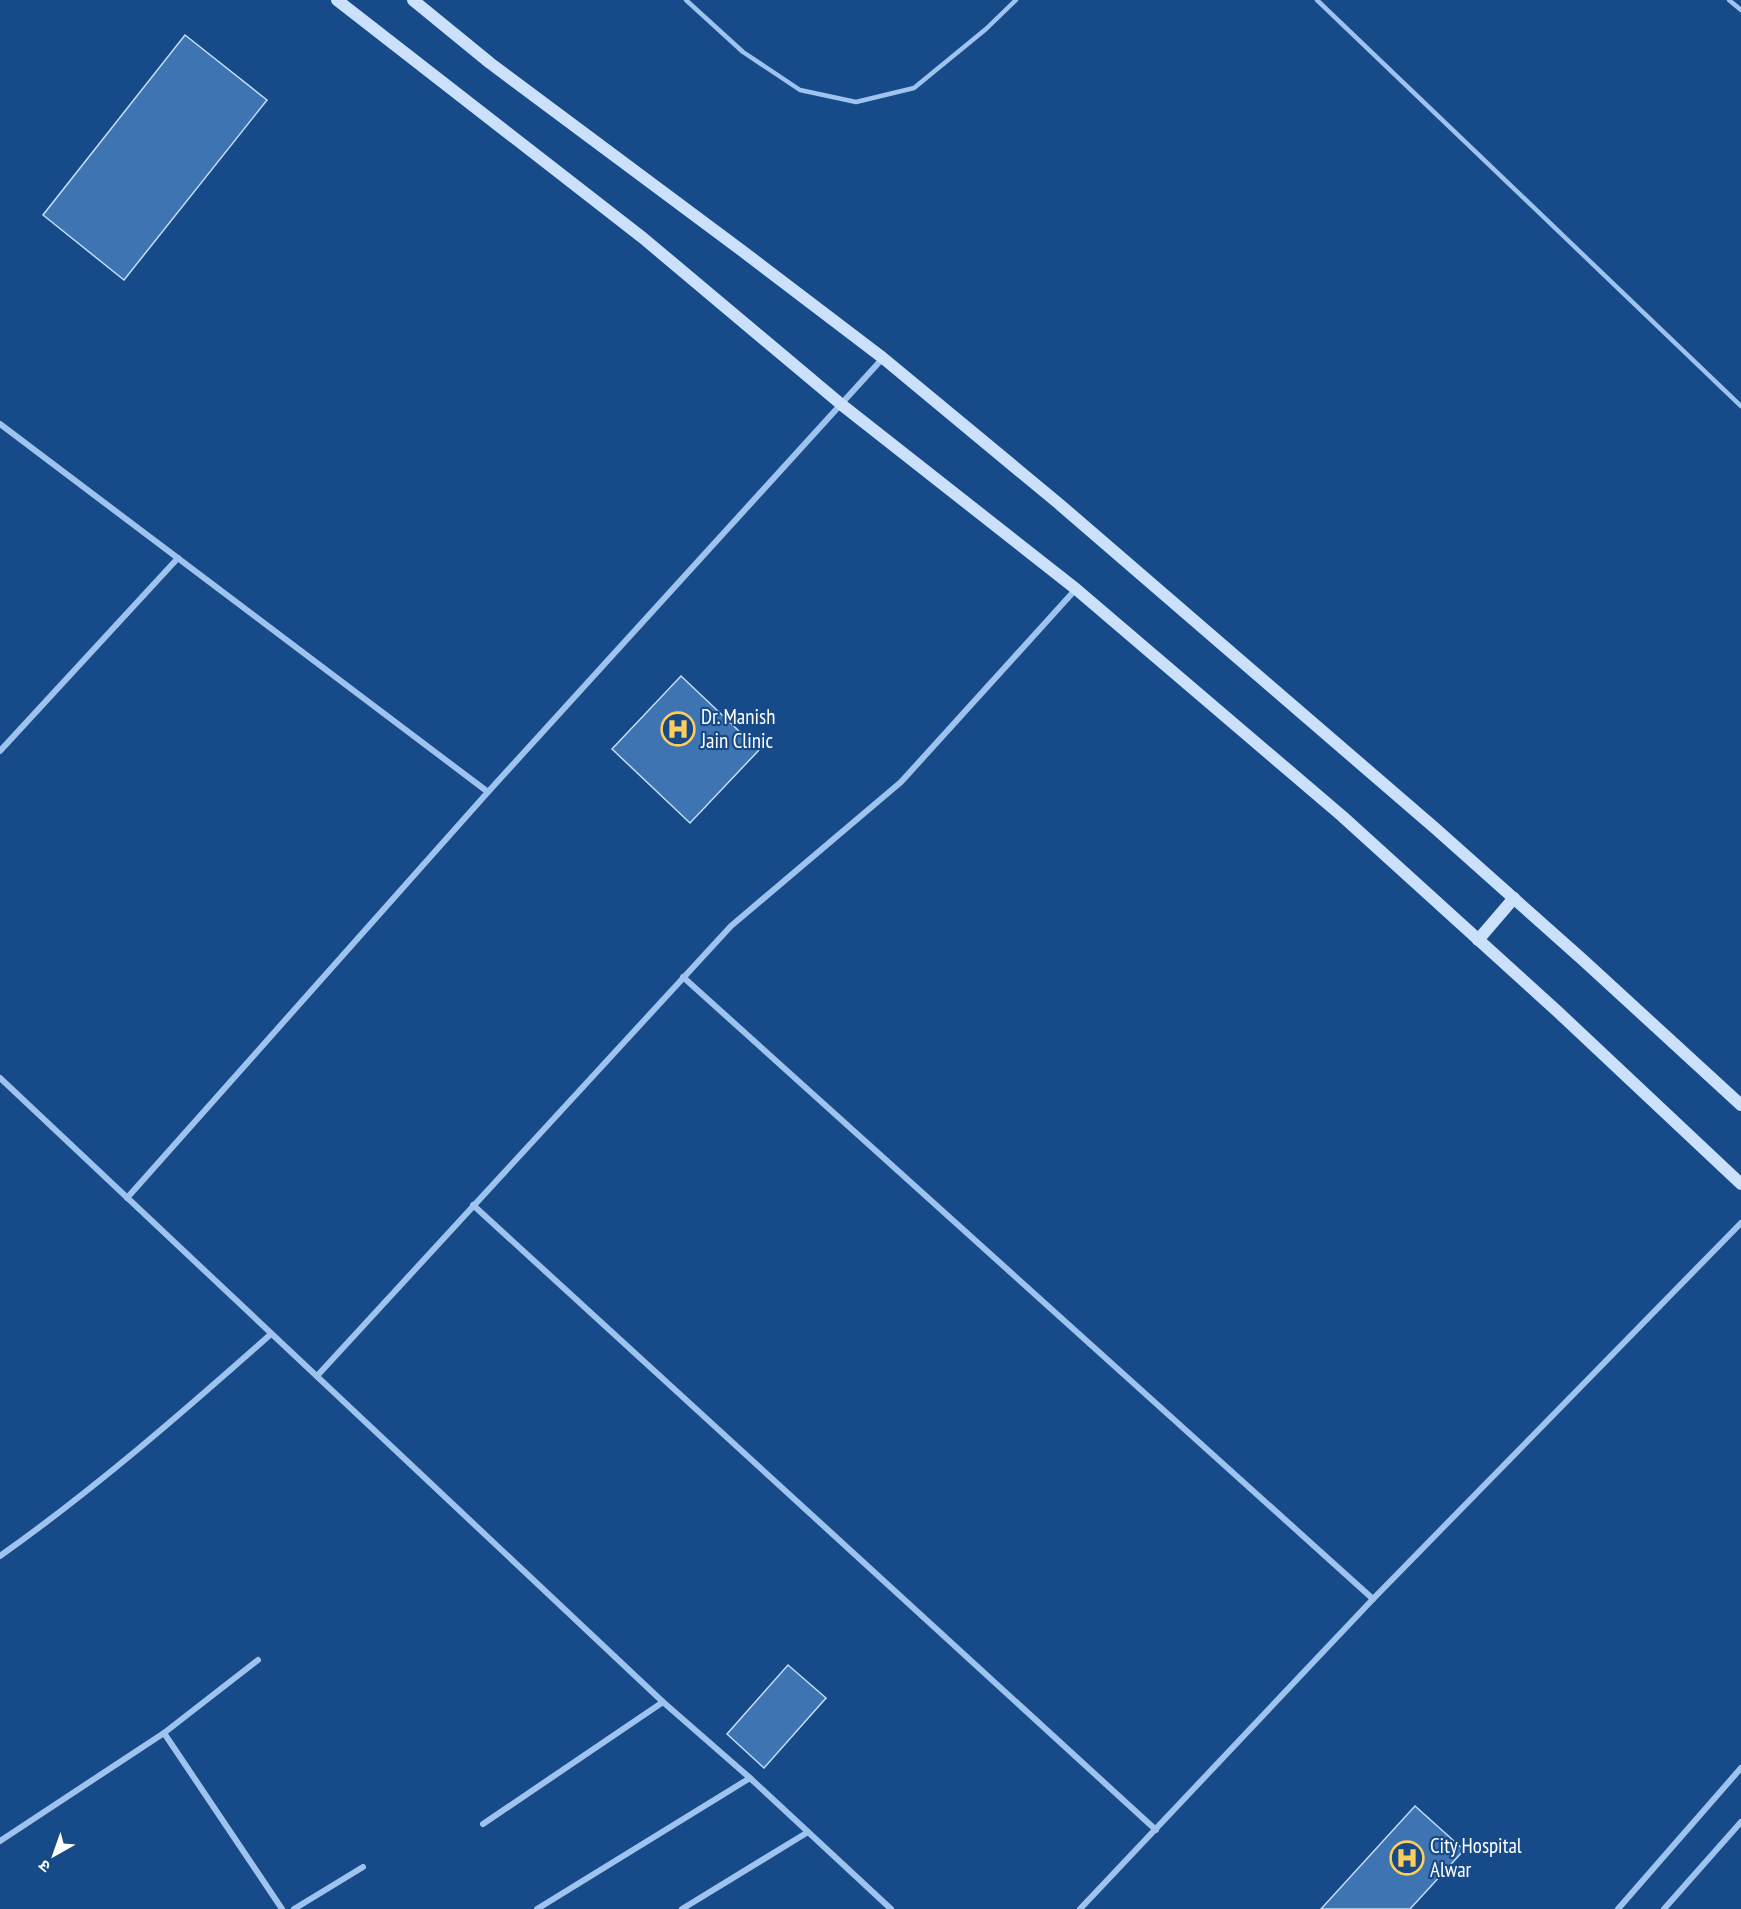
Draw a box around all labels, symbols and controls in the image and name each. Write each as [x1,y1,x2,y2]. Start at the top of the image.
place label: Dr. Manish Jain Clinic [700,703,775,754]
hospital icon: Dr. Manish Jain Clinic [660,711,696,747]
north arrow [24,1825,84,1885]
place label: City Hospital Alwar [1430,1832,1522,1883]
hospital icon: City Hospital Alwar [1389,1840,1425,1876]
text: उ [34,1855,54,1877]

